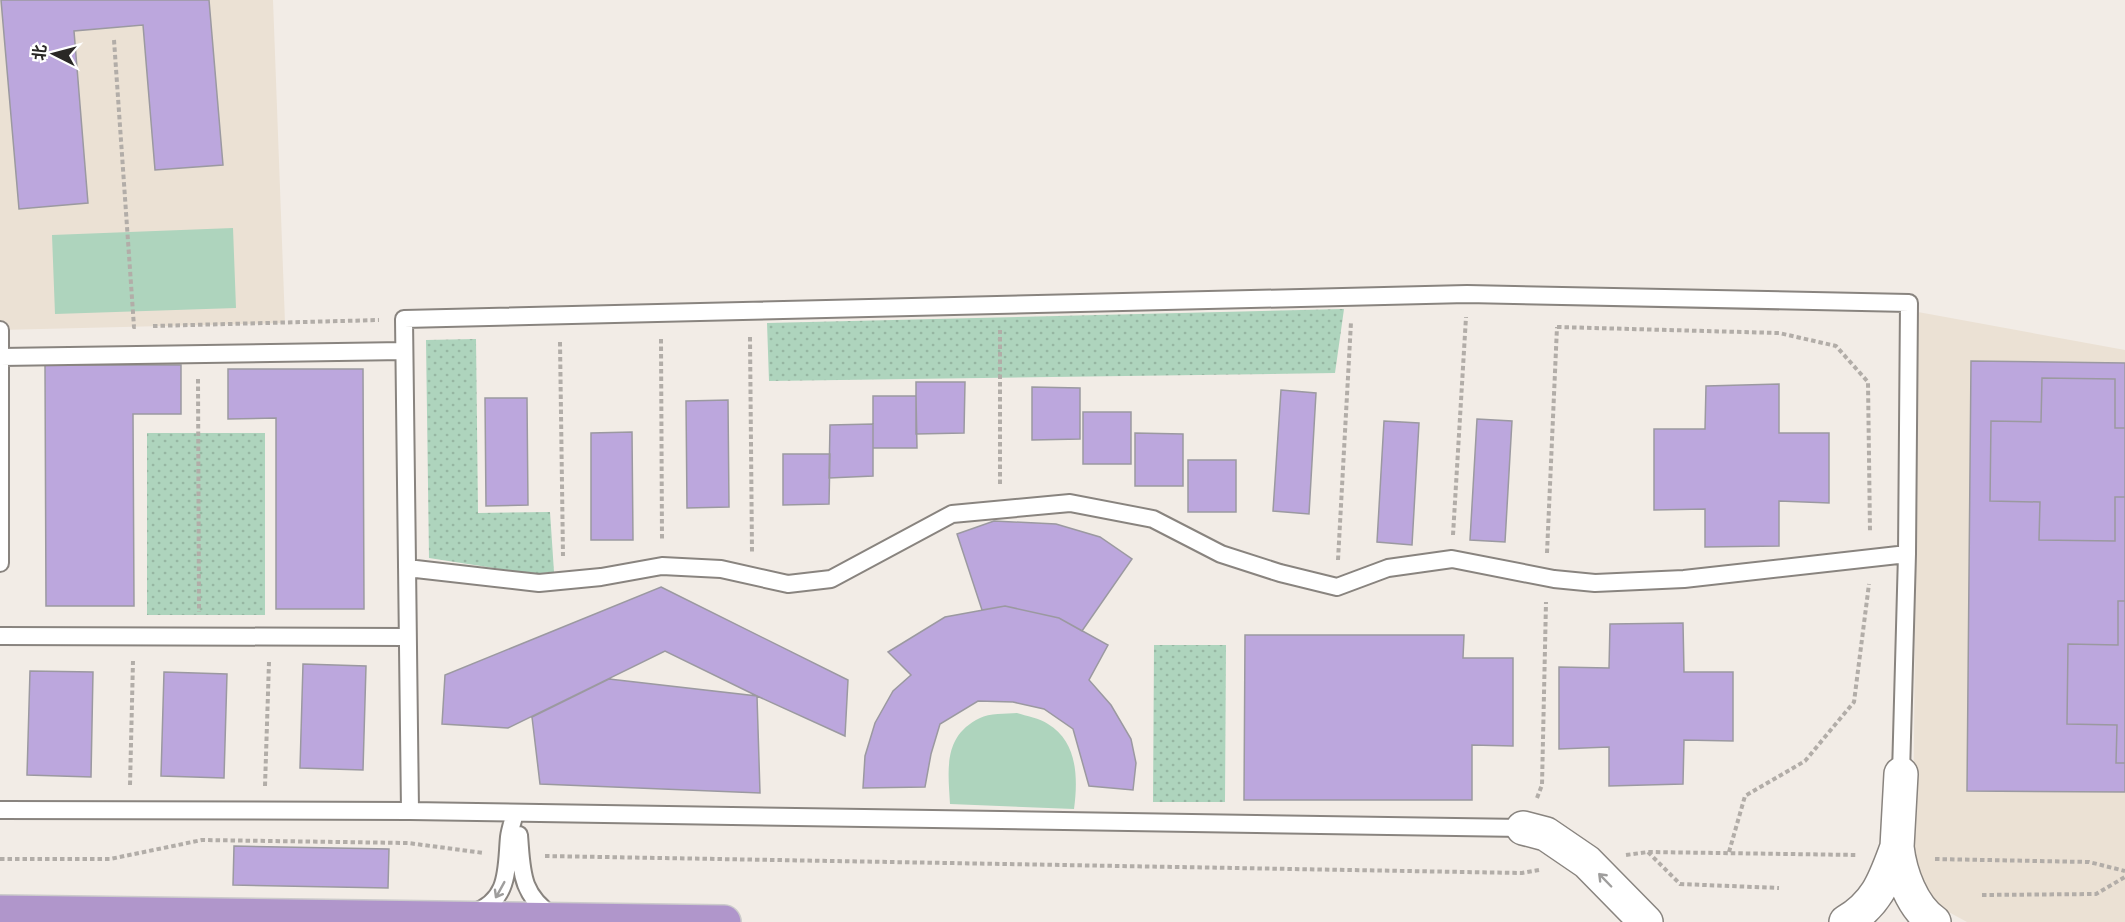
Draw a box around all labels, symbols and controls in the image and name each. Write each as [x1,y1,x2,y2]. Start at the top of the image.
north arrow [24,24,84,84]
text: 北 [28,43,49,61]
one-way arrow [1598,873,1613,888]
one-way arrow [494,881,506,898]

